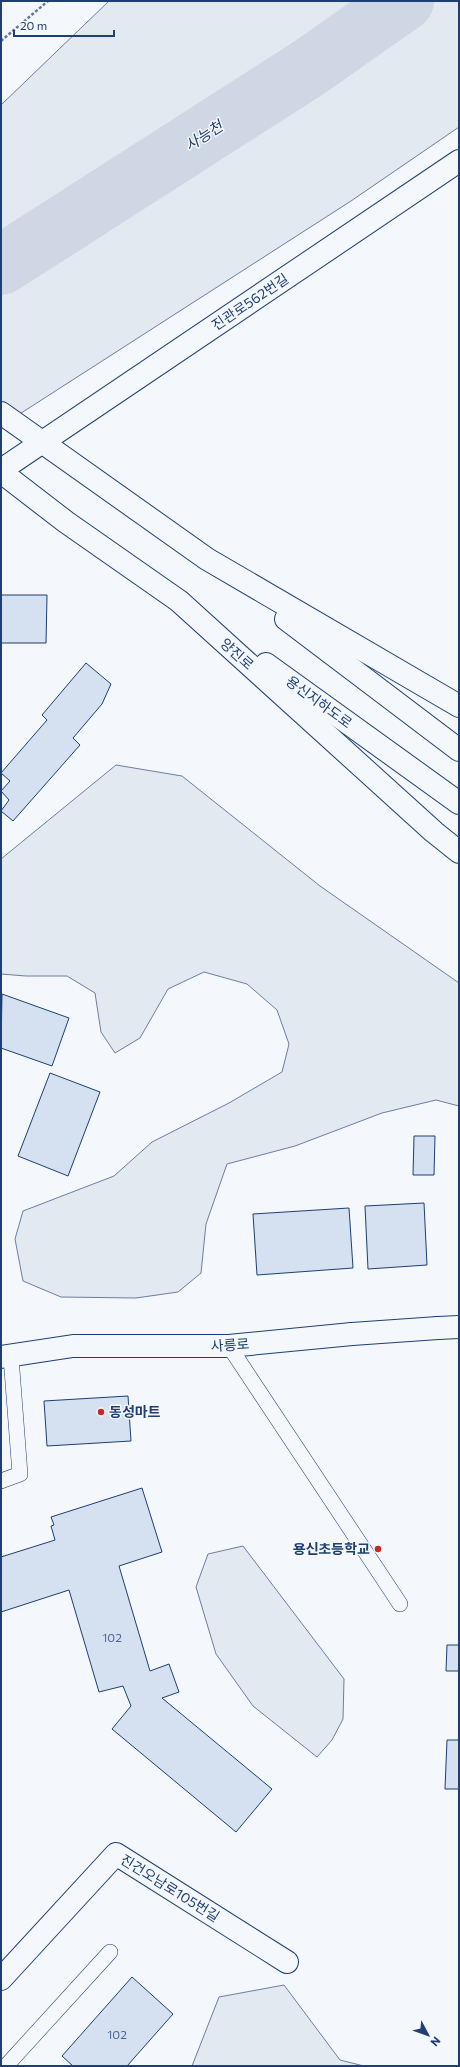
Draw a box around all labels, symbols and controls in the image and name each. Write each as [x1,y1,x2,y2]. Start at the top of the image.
scale bar [14,12,114,38]
text: 20 m [20,18,47,32]
water label: 사능천 [181,115,228,154]
street label: 진관로562번길 [208,270,291,333]
street label: 양진로 [217,634,257,673]
street label: 용신지하도로 [283,672,356,731]
street label: 사릉로 [210,1335,250,1354]
place label: 동성마트 [109,1403,161,1420]
marker: 동성마트 [96,1407,106,1417]
place label: 용신초등학교 [293,1540,370,1557]
marker: 용신초등학교 [373,1544,383,1554]
house number: 102 [102,1630,122,1644]
street label: 진건오남로105번길 [118,1850,223,1925]
north arrow [408,2015,448,2055]
house number: 102 [107,2027,127,2041]
text: N [428,2035,444,2049]

